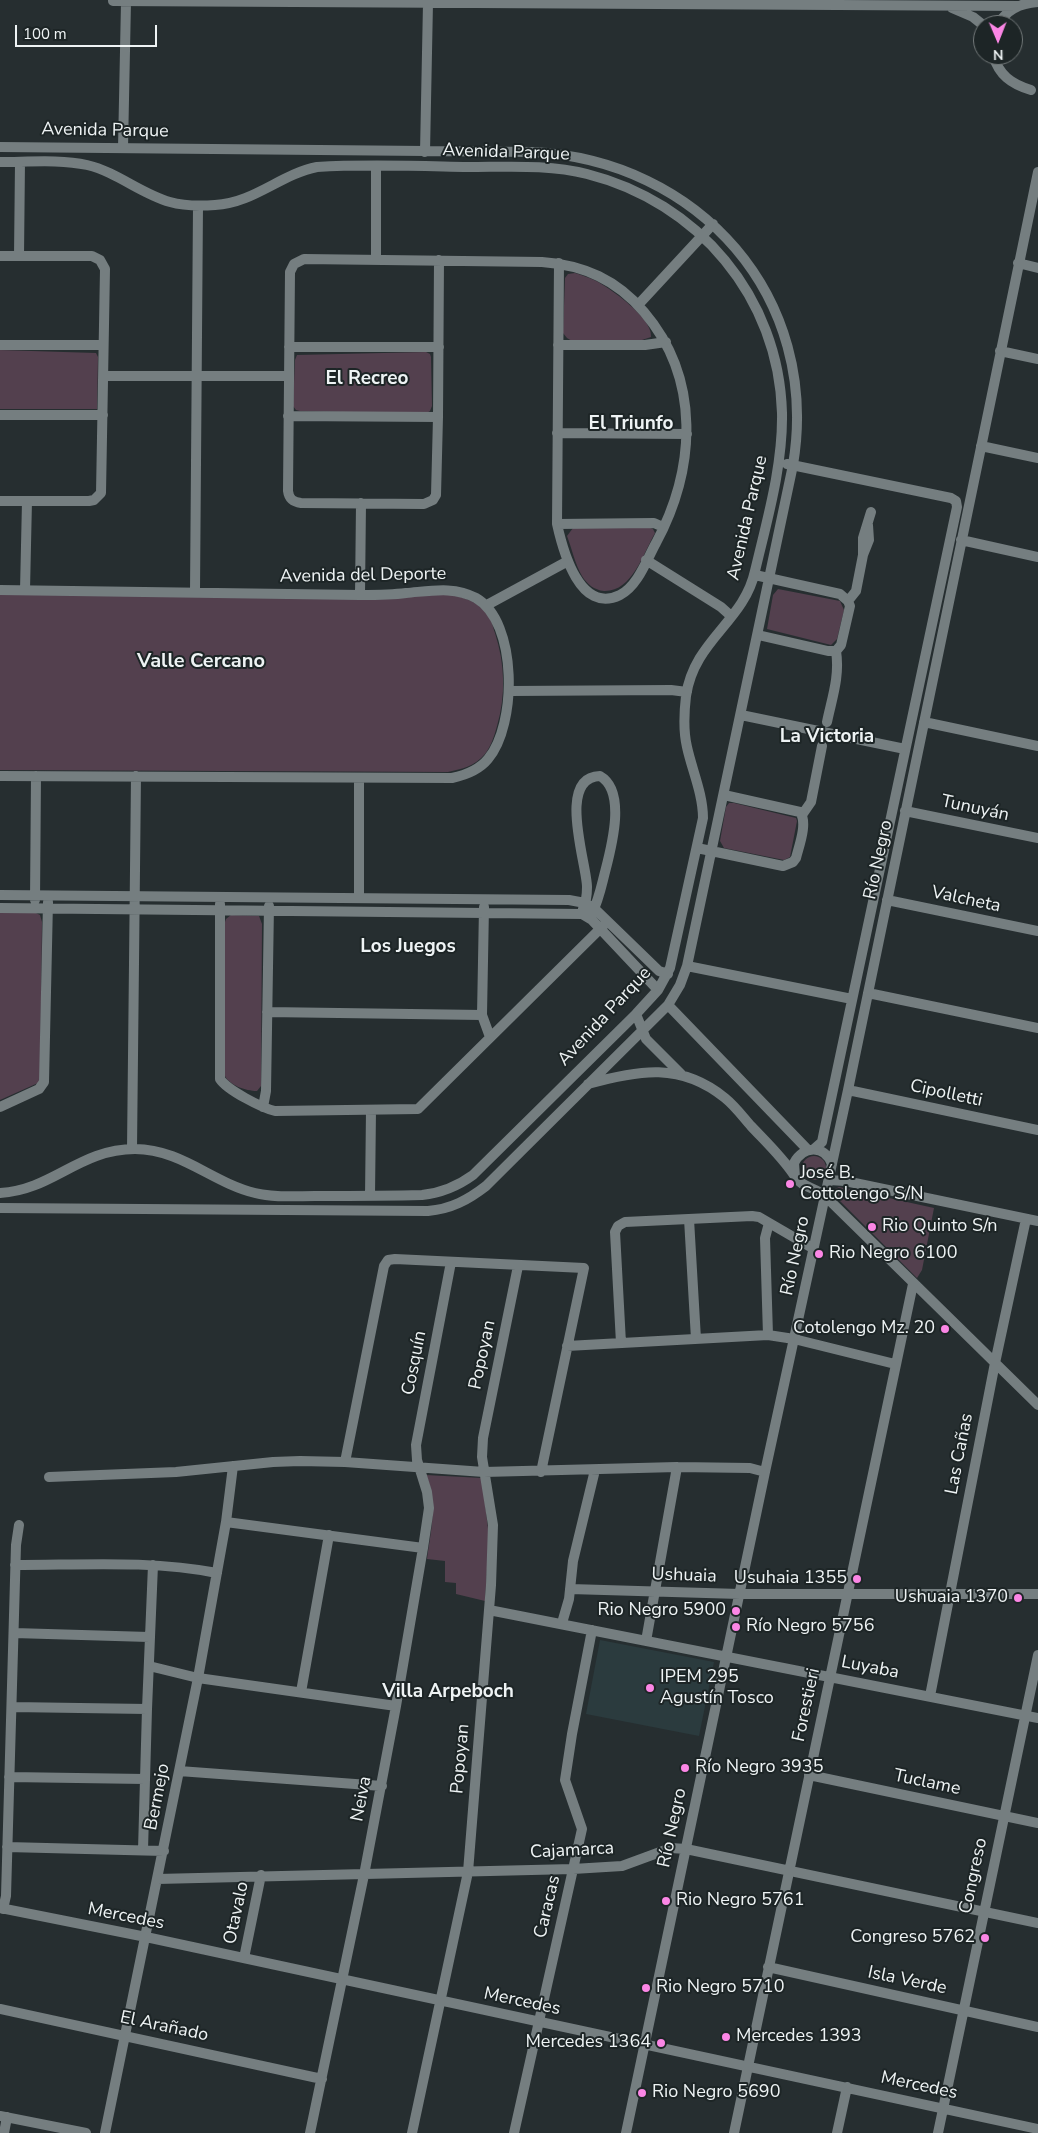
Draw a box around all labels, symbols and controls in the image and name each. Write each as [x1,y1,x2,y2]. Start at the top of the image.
scale bar [18,15,160,47]
north arrow [973,15,1023,65]
text: 100 m [23,24,67,44]
text: N [993,45,1004,64]
street label: Avenida Parque [41,119,169,143]
street label: Avenida Parque [442,140,570,166]
district label: El Recreo [325,368,409,390]
district label: El Triunfo [589,413,673,435]
street label: Avenida Parque [723,453,773,583]
street label: Avenida del Deporte [280,564,446,588]
district label: Valle Cercano [137,650,265,674]
district label: La Victoria [780,726,874,748]
street label: Tunuyán [939,791,1011,827]
street label: Río Negro [860,818,898,902]
street label: Valcheta [929,882,1003,918]
district label: Los Juegos [360,936,456,958]
street label: Avenida Parque [554,963,656,1071]
street label: Cipolletti [908,1076,984,1112]
place label: José B. Cottolengo S/N [800,1163,923,1206]
marker: José B. Cottolengo S/N [784,1178,796,1190]
street label: Río Negro [777,1214,815,1298]
place label: Rio Quinto S/n [882,1216,997,1238]
marker: Rio Quinto S/n [866,1221,878,1233]
place label: Rio Negro 6100 [829,1243,957,1265]
marker: Rio Negro 6100 [813,1248,825,1260]
street label: Popoyan [465,1318,501,1392]
place label: Cotolengo Mz. 20 [793,1318,935,1340]
marker: Cotolengo Mz. 20 [939,1323,951,1335]
street label: Cosquín [398,1329,432,1397]
street label: Las Cañas [942,1412,978,1496]
street label: Ushuaia [651,1564,717,1588]
place label: Usuhaia 1355 [734,1568,847,1590]
marker: Usuhaia 1355 [851,1573,863,1585]
place label: Ushuaia 1370 [895,1587,1008,1609]
marker: Ushuaia 1370 [1012,1592,1024,1604]
place label: Rio Negro 5900 [598,1600,726,1622]
marker: Rio Negro 5900 [730,1605,742,1617]
place label: Río Negro 5756 [746,1616,874,1638]
marker: Río Negro 5756 [730,1621,742,1633]
street label: Luyaba [839,1652,901,1684]
street label: Forestieri [789,1666,825,1744]
place label: IPEM 295 Agustín Tosco [660,1667,774,1710]
district label: Villa Arpeboch [382,1681,514,1703]
marker: IPEM 295 Agustín Tosco [644,1682,656,1694]
street label: Popoyan [447,1723,475,1795]
place label: Río Negro 3935 [695,1757,823,1779]
street label: Bermejo [141,1762,175,1832]
marker: Río Negro 3935 [679,1762,691,1774]
street label: Tuclame [892,1765,962,1801]
street label: Neiva [347,1775,377,1823]
street label: Río Negro [654,1786,692,1870]
street label: Congreso [955,1836,993,1916]
street label: Cajamarca [529,1838,615,1864]
street label: Caracas [530,1874,566,1940]
street label: Otavalo [220,1880,254,1946]
place label: Rio Negro 5761 [676,1890,804,1912]
marker: Rio Negro 5761 [660,1895,672,1907]
street label: Mercedes [86,1899,166,1935]
place label: Congreso 5762 [850,1927,975,1949]
marker: Congreso 5762 [979,1932,991,1944]
street label: Isla Verde [866,1962,948,2000]
place label: Rio Negro 5710 [656,1977,784,1999]
marker: Rio Negro 5710 [640,1982,652,1994]
street label: Mercedes [482,1983,562,2021]
street label: El Arañado [118,2007,210,2047]
place label: Mercedes 1393 [736,2026,862,2048]
marker: Mercedes 1393 [720,2031,732,2043]
place label: Mercedes 1364 [525,2032,651,2054]
marker: Mercedes 1364 [655,2037,667,2049]
street label: Mercedes [879,2067,959,2105]
place label: Rio Negro 5690 [652,2082,780,2104]
marker: Rio Negro 5690 [636,2087,648,2099]

